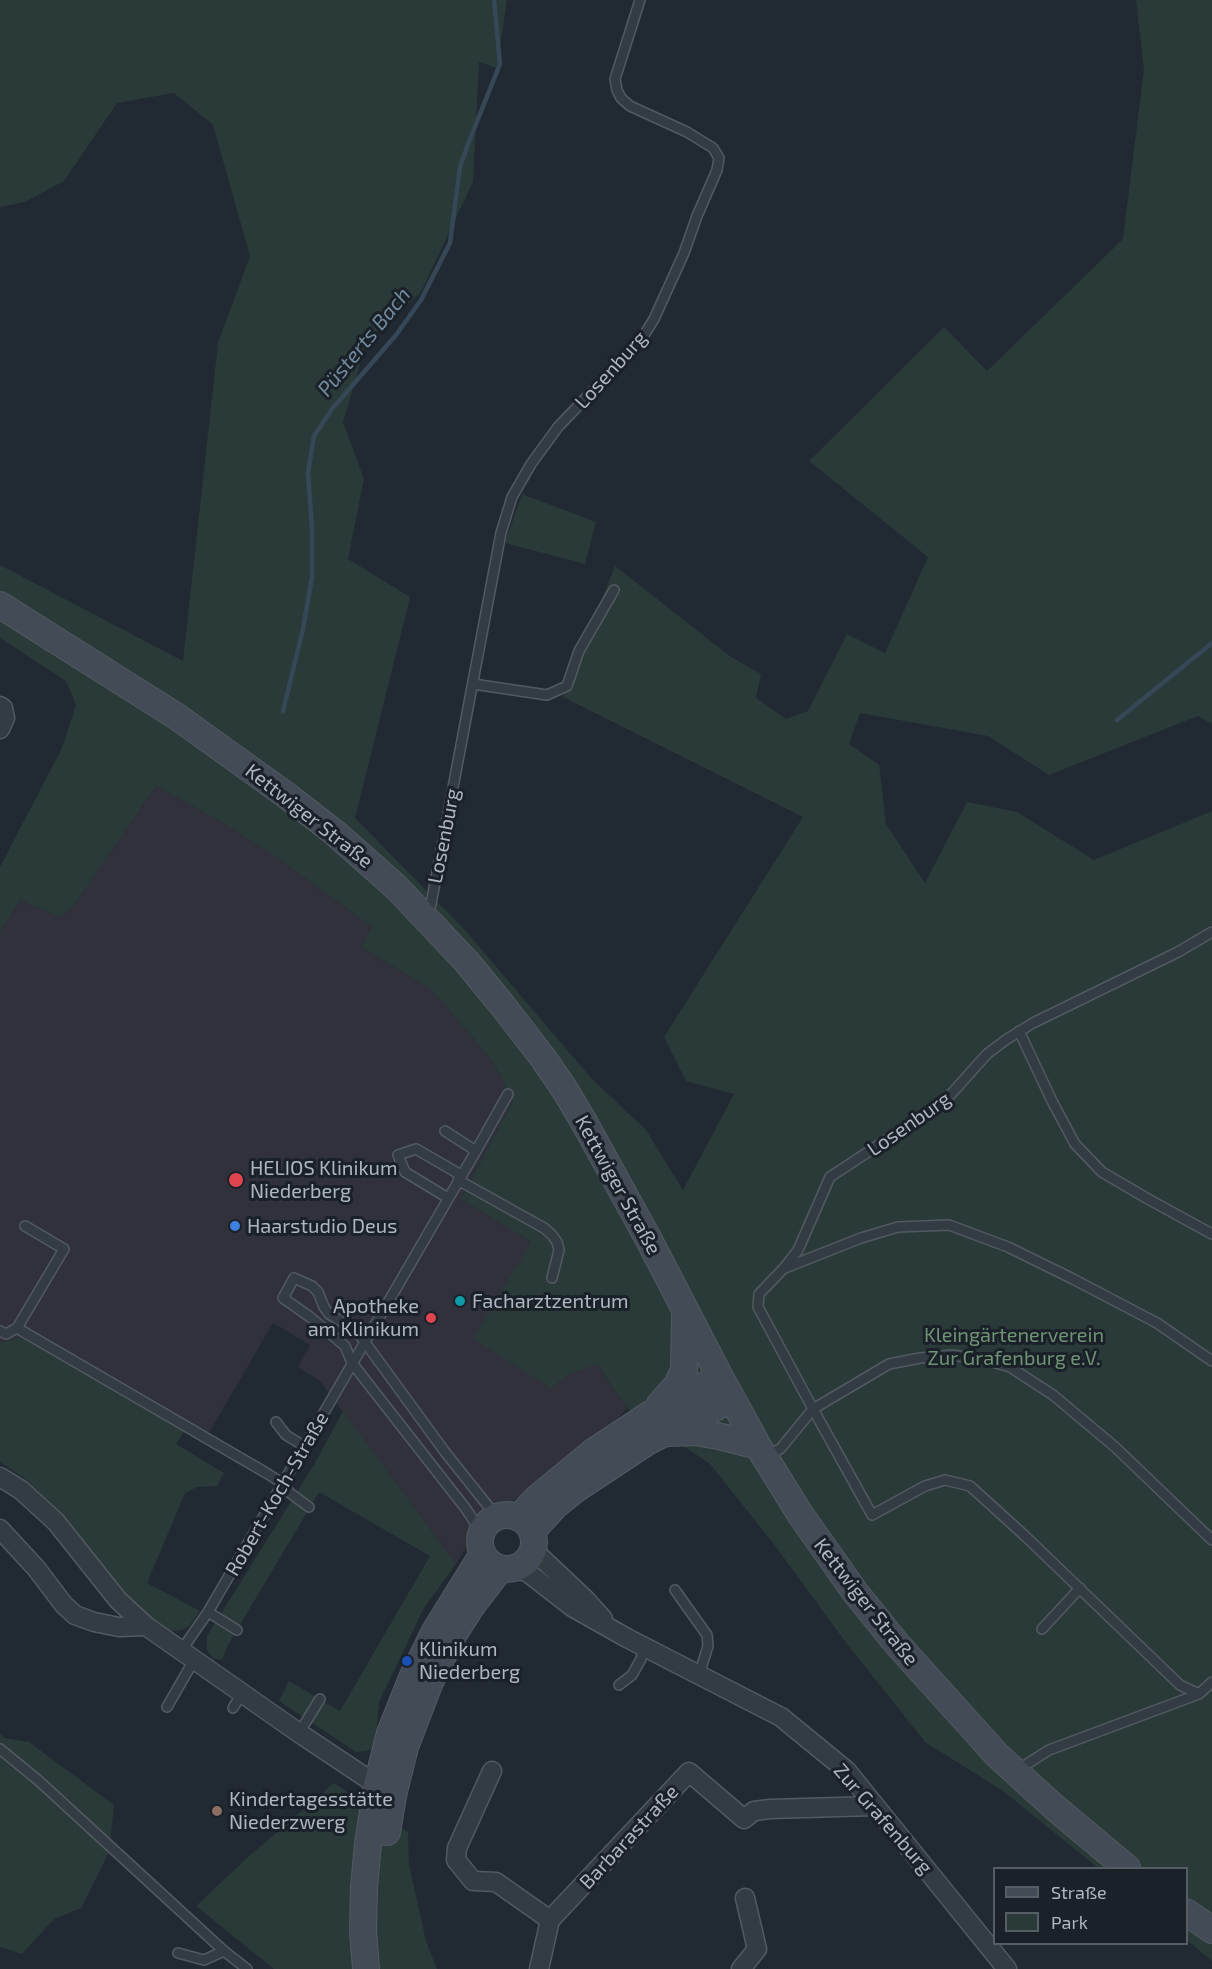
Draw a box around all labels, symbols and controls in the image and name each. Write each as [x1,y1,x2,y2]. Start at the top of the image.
water label: Püsterts Bach [312,282,416,402]
street label: Losenburg [570,326,652,414]
street label: Kettwiger Straße [240,759,378,873]
street label: Losenburg [423,787,465,885]
street label: Losenburg [863,1087,955,1161]
street label: Kettwiger Straße [570,1111,666,1259]
place label: HELIOS Klinikum Niederberg [250,1156,398,1203]
marker: HELIOS Klinikum Niederberg [227,1171,245,1189]
place label: Haarstudio Deus [247,1214,397,1238]
marker: Haarstudio Deus [228,1219,242,1233]
place label: Facharztzentrum [472,1289,629,1313]
place label: Apotheke am Klinikum [308,1294,419,1341]
marker: Facharztzentrum [453,1294,467,1308]
marker: Apotheke am Klinikum [424,1311,438,1325]
park label: Kleingärtenerverein Zur Grafenburg e.V. [924,1323,1104,1370]
street label: Robert-Koch-Straße [220,1408,334,1580]
street label: Kettwiger Straße [809,1533,923,1671]
place label: Klinikum Niederberg [419,1637,520,1684]
marker: Klinikum Niederberg [400,1654,414,1668]
street label: Zur Grafenburg [829,1759,937,1879]
street label: Barbarastraße [575,1780,683,1894]
place label: Kindertagesstätte Niederzwerg [229,1787,393,1834]
marker: Kindertagesstätte Niederzwerg [210,1804,224,1818]
legend [993,1867,1188,1945]
text: Straße [1051,1881,1107,1903]
text: Park [1051,1911,1088,1933]

